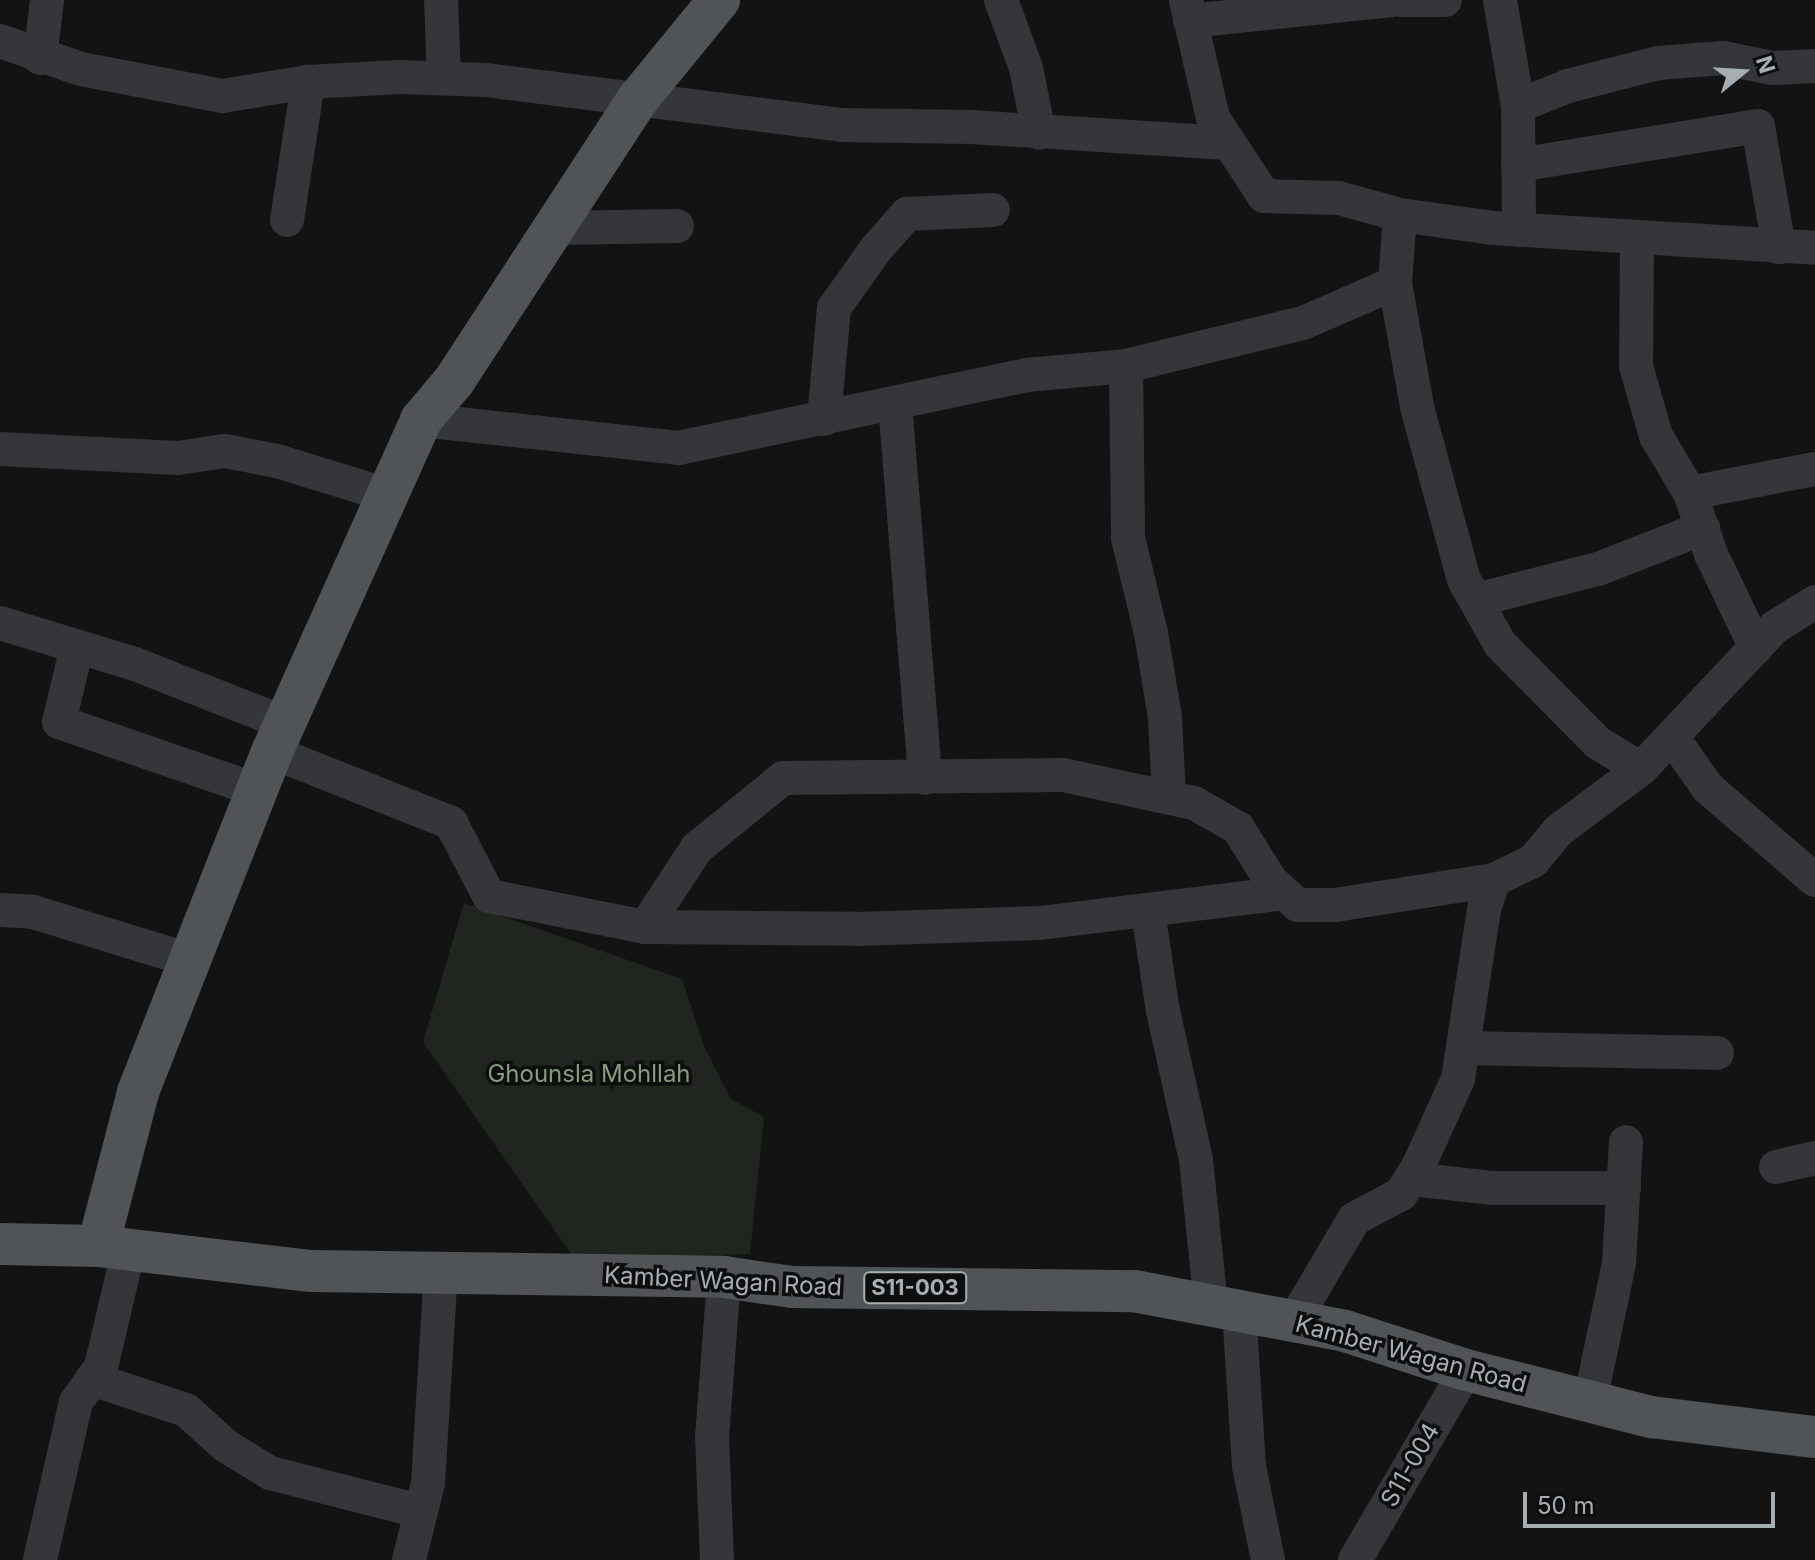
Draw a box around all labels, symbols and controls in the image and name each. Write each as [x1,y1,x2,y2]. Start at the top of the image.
north arrow [1703,32,1783,112]
text: N [1751,53,1781,77]
park label: Ghounsla Mohllah [487,1060,691,1088]
street label: Kamber Wagan Road [603,1260,843,1302]
road number: S11-003 [863,1270,967,1306]
street label: Kamber Wagan Road [1292,1309,1530,1399]
street label: S11-004 [1375,1418,1445,1512]
scale bar [1527,1476,1779,1526]
text: 50 m [1537,1491,1595,1520]

